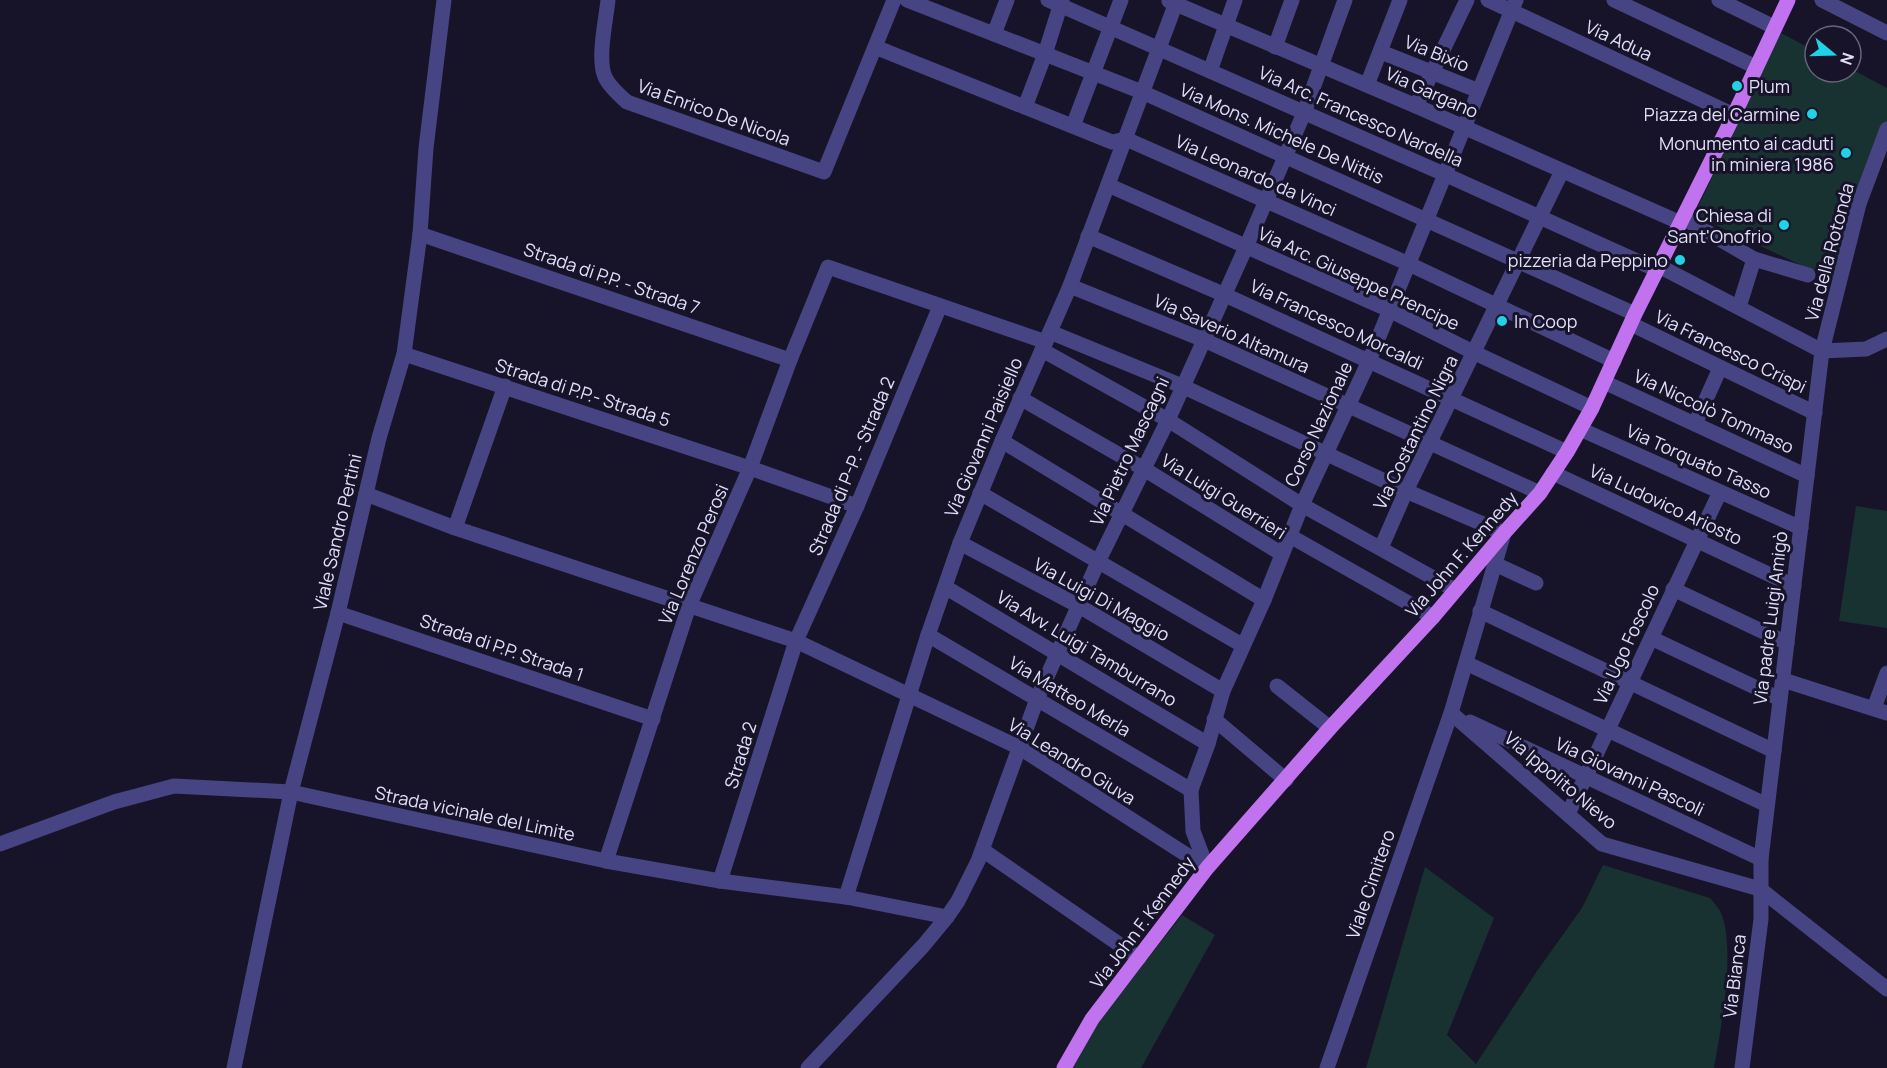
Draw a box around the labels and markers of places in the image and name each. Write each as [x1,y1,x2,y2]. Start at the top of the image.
place label: Plum [1749,74,1790,98]
marker: Plum [1730,79,1744,93]
place label: Piazza del Carmine [1644,102,1800,126]
marker: Piazza del Carmine [1805,107,1819,121]
place label: Monumento ai caduti in miniera 1986 [1659,131,1834,176]
marker: Monumento ai caduti in miniera 1986 [1839,146,1853,160]
place label: Chiesa di Sant'Onofrio [1667,203,1772,248]
marker: Chiesa di Sant'Onofrio [1777,218,1791,232]
place label: pizzeria da Peppino [1508,248,1668,272]
marker: pizzeria da Peppino [1673,253,1687,267]
place label: In Coop [1514,309,1577,333]
marker: In Coop [1495,314,1509,328]

